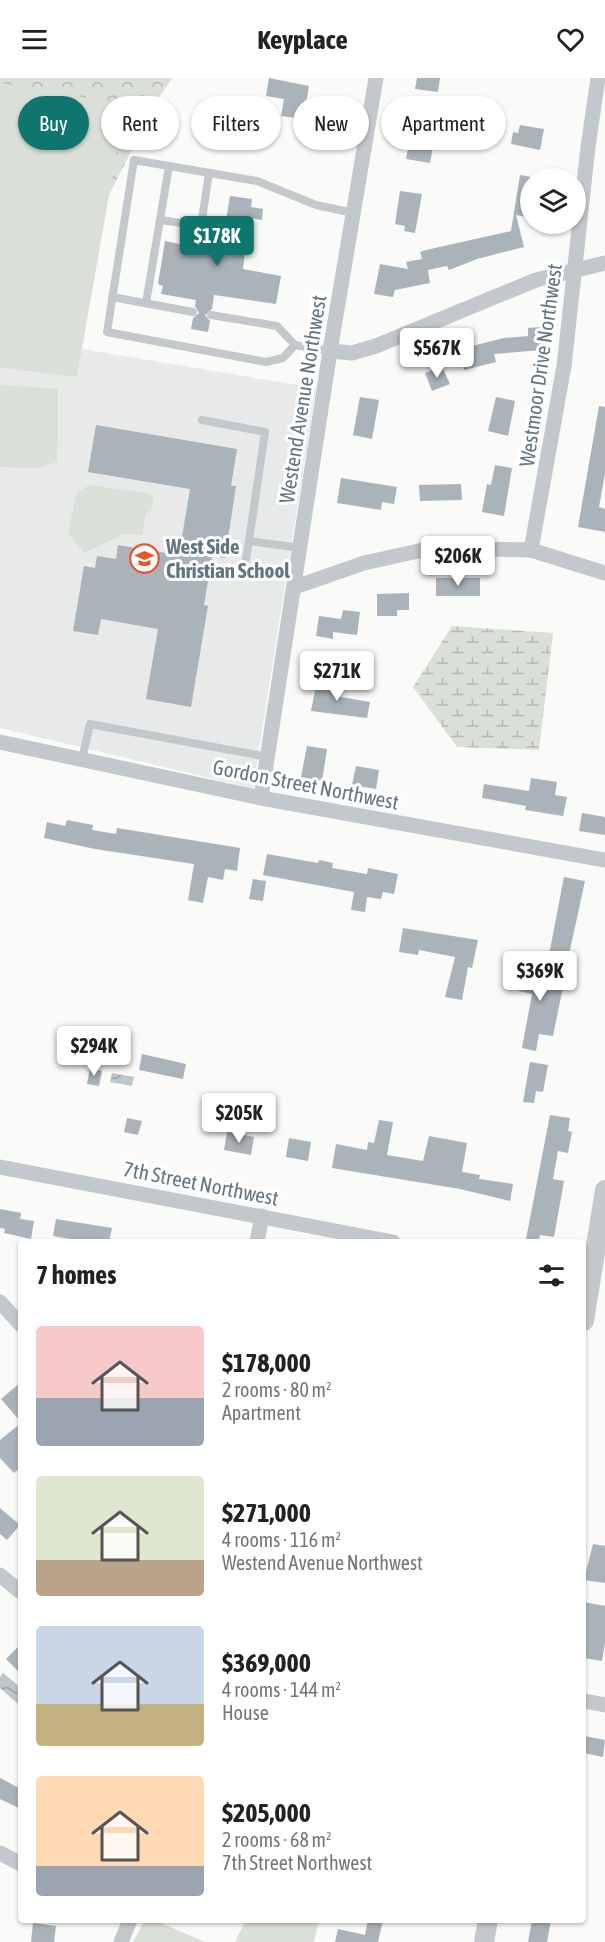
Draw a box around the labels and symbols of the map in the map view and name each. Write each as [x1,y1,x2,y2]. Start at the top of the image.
pin: $178K [175,216,259,267]
street label: Westmoor Drive Northwest [514,262,566,468]
street label: Westend Avenue Northwest [274,293,330,505]
pin: $567K [395,328,479,379]
place label: West Side Christian School [165,534,290,582]
pin: $206K [416,536,500,587]
school or university icon: West Side Christian School [129,542,161,574]
pin: $271K [295,651,379,702]
street label: Gordon Street Northwest [211,754,401,814]
pin: $369K [498,951,582,1002]
pin: $294K [52,1026,136,1077]
pin: $205K [197,1093,281,1144]
street label: 7th Street Northwest [121,1156,281,1210]

